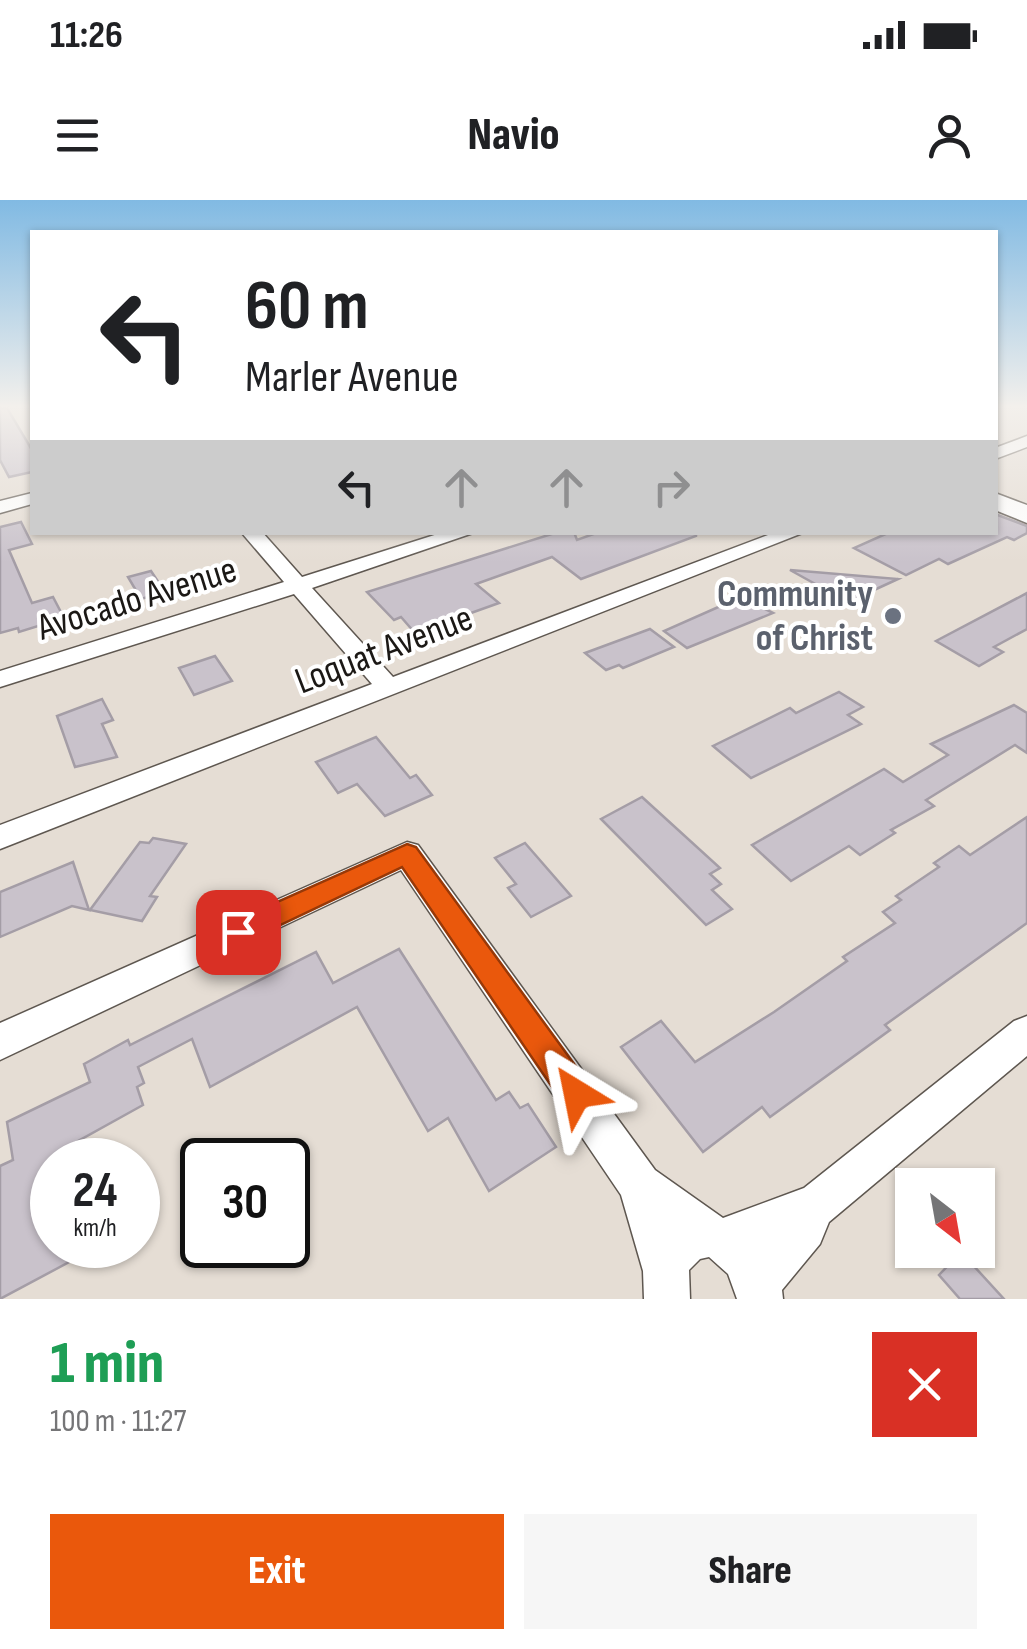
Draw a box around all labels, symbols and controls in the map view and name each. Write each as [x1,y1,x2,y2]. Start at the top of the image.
text: 11:26 [50,13,123,58]
icon: menu [50,108,105,163]
text: Navio [467,108,560,163]
icon: person [922,108,977,163]
text: 60 m [245,265,369,349]
icon: left [80,270,210,400]
text: Marler Avenue [245,350,459,405]
icon: left [329,460,384,515]
icon: ahead [434,460,489,515]
icon: ahead [539,460,594,515]
icon: right [644,460,699,515]
street label: Avocado Avenue [31,547,242,651]
place label: Community of Christ [717,572,873,661]
street label: Loquat Avenue [289,596,479,704]
marker: Community of Christ [882,605,904,627]
pin [196,890,281,975]
icon: arrive [211,905,266,960]
position arrow [525,1042,629,1146]
speed limit sign: 30 [180,1138,310,1268]
text: 24 [73,1161,117,1221]
north arrow [895,1168,995,1268]
map controls [895,1168,995,1268]
text: km/h [73,1213,117,1244]
text: 1 min [50,1328,164,1400]
button: close [872,1332,977,1437]
text: 100 m · 11:27 [50,1402,186,1441]
button: Exit [50,1514,504,1629]
button: Share [524,1514,977,1629]

